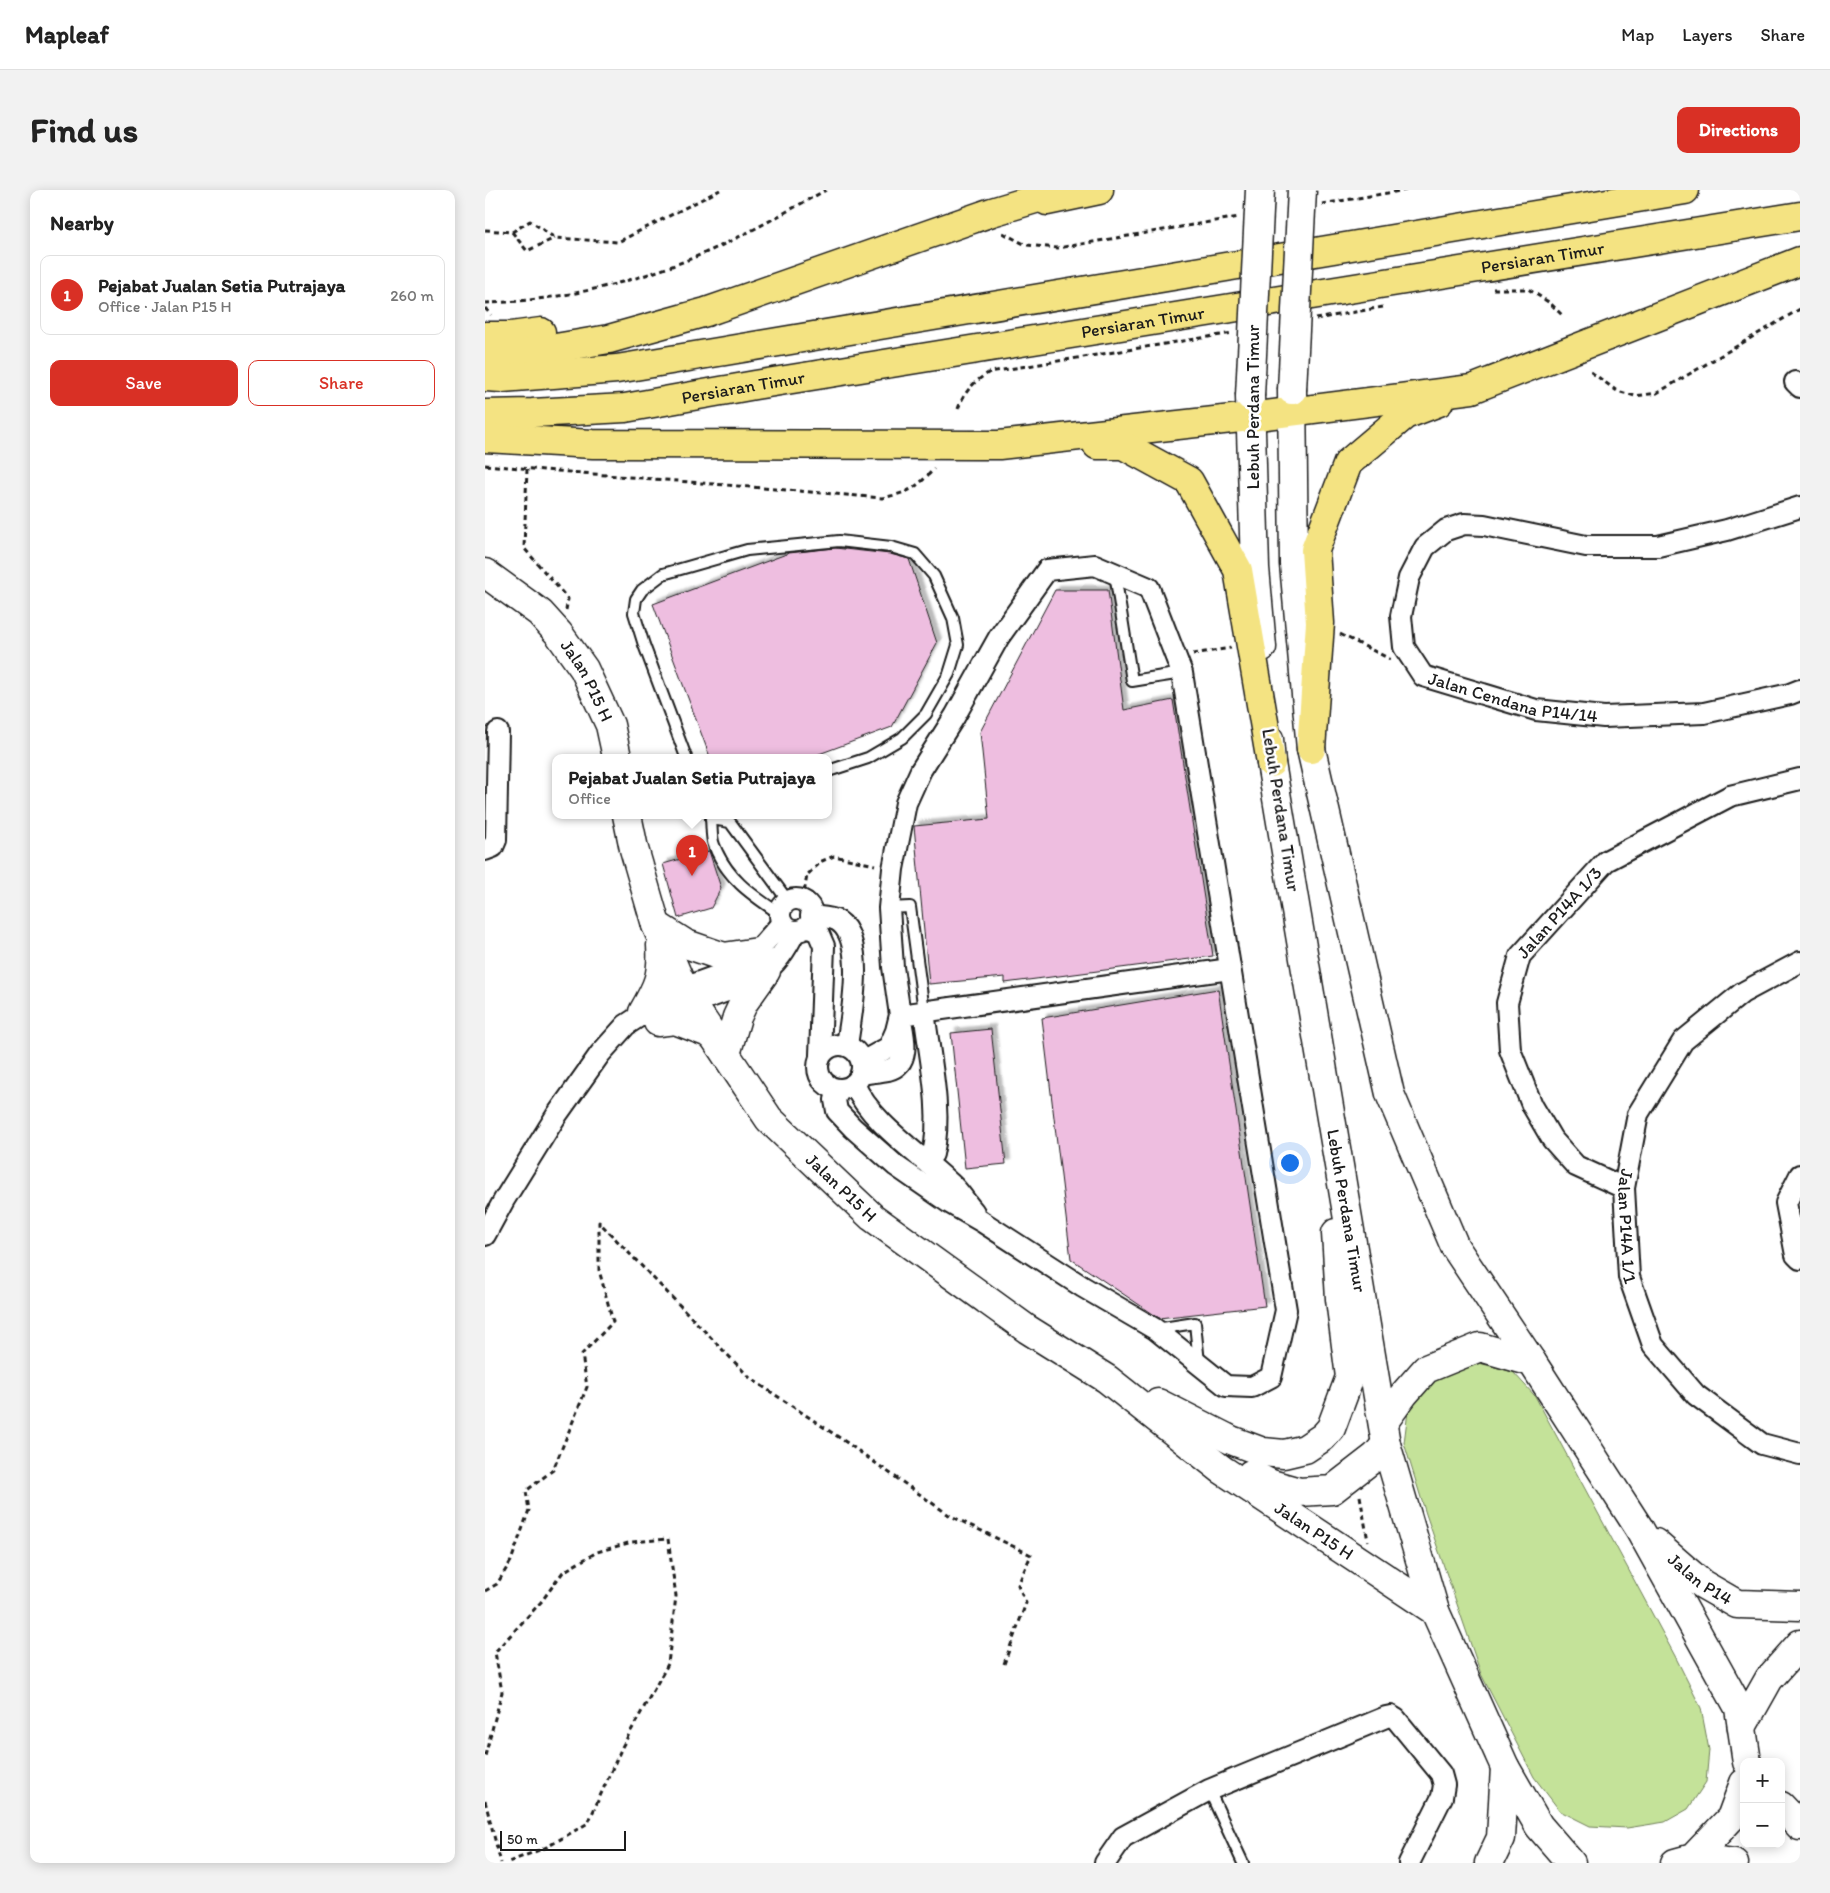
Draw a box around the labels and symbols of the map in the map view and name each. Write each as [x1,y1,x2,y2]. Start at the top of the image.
street label: Persiaran Timur [1479,237,1607,278]
street label: Persiaran Timur [1080,301,1207,343]
street label: Lebuh Perdana Timur [1242,324,1264,489]
street label: Persiaran Timur [680,366,807,409]
street label: Jalan P15 H [556,635,618,725]
street label: Jalan Cendana P14/14 [1426,667,1599,727]
street label: Lebuh Perdana Timur [1257,727,1305,894]
pin: 1 [676,835,708,876]
street label: Jalan P14A 1/3 [1512,862,1607,963]
street label: Lebuh Perdana Timur [1322,1127,1371,1295]
street label: Jalan P15 H [801,1149,882,1227]
your location [1277,1150,1303,1176]
street label: Jalan P14A 1/1 [1613,1167,1641,1287]
street label: Jalan P15 H [1271,1497,1358,1565]
street label: Jalan P14 [1663,1548,1736,1610]
scale bar [500,1828,626,1851]

